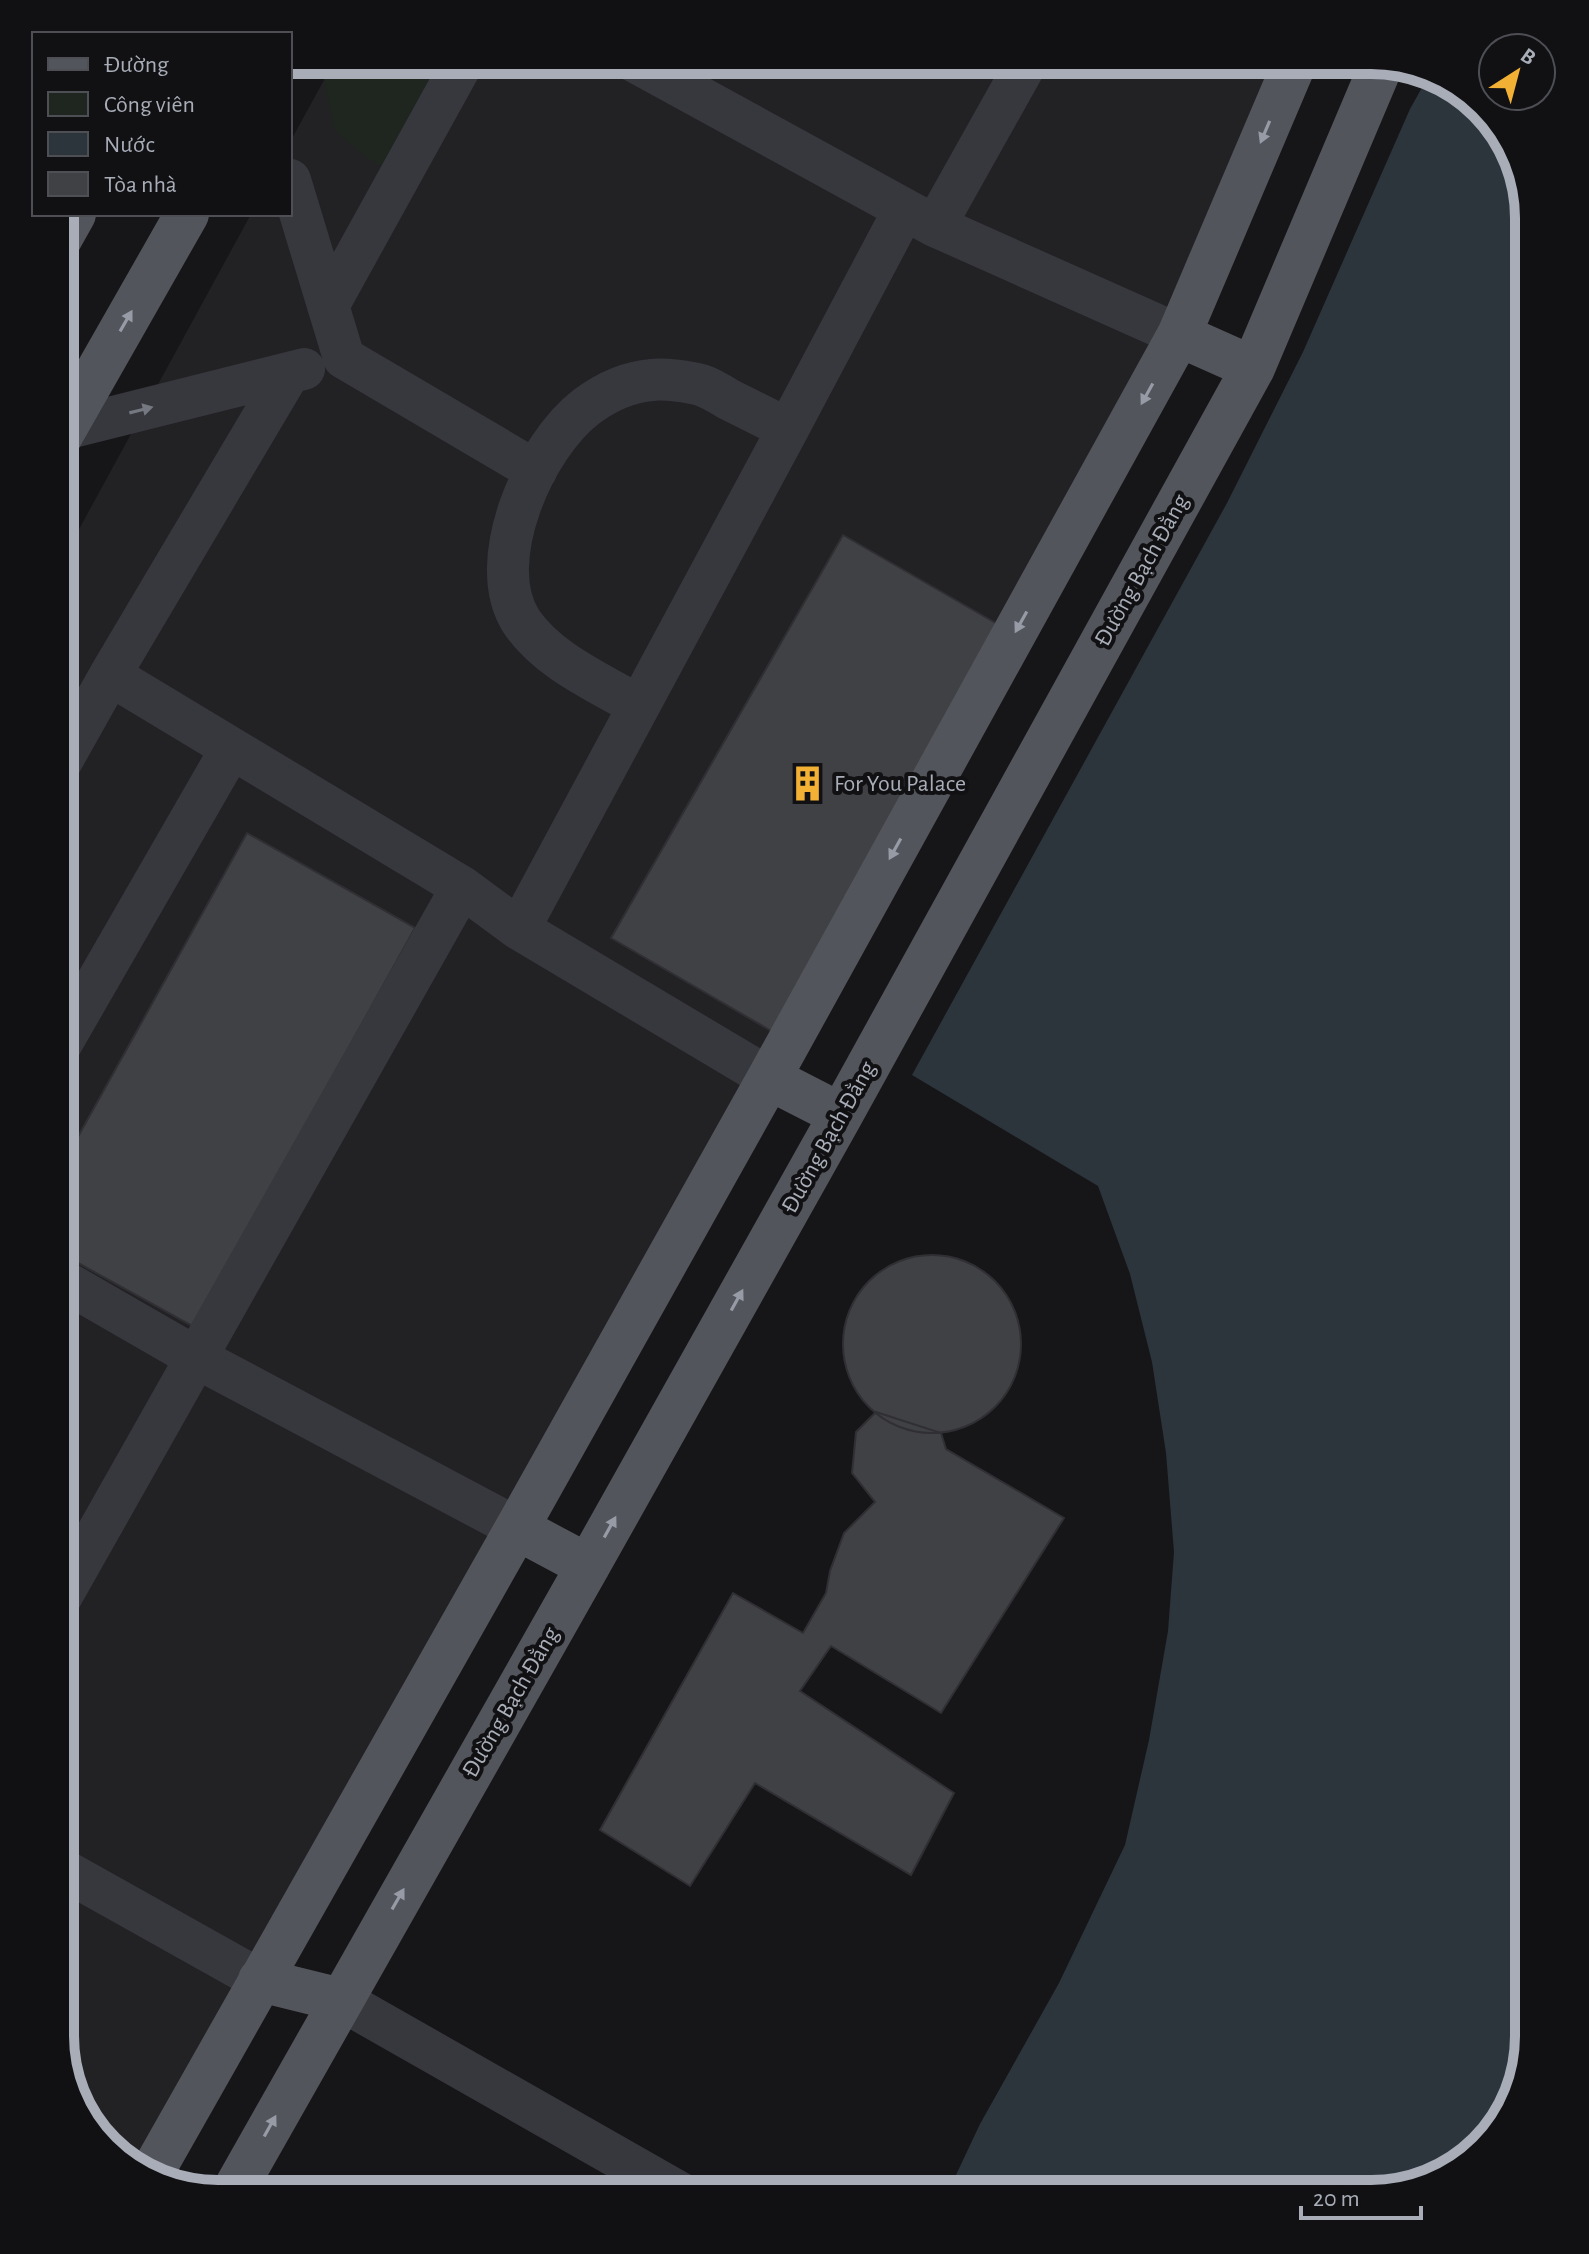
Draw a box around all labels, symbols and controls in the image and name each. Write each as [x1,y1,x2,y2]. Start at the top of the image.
legend [32,32,292,216]
north arrow [1477,32,1557,112]
text: B [1517,44,1540,69]
text: Đường [104,53,169,77]
text: Công viên [104,93,195,117]
one-way arrow [1259,120,1272,144]
text: Nước [104,133,155,157]
text: Tòa nhà [104,173,177,197]
one-way arrow [119,310,133,332]
one-way arrow [1140,383,1154,405]
one-way arrow [128,404,153,416]
street label: Đường Bạch Đằng [1090,490,1194,650]
one-way arrow [1014,611,1028,633]
building icon: For You Palace [789,764,827,802]
place label: For You Palace [834,772,966,796]
one-way arrow [888,838,902,861]
street label: Đường Bạch Đằng [777,1057,881,1217]
one-way arrow [730,1289,744,1312]
one-way arrow [603,1516,617,1539]
street label: Đường Bạch Đằng [458,1623,564,1782]
one-way arrow [391,1888,405,1910]
one-way arrow [263,2114,277,2137]
scale bar [1301,2170,1421,2220]
text: 20 m [1313,2187,1360,2211]

